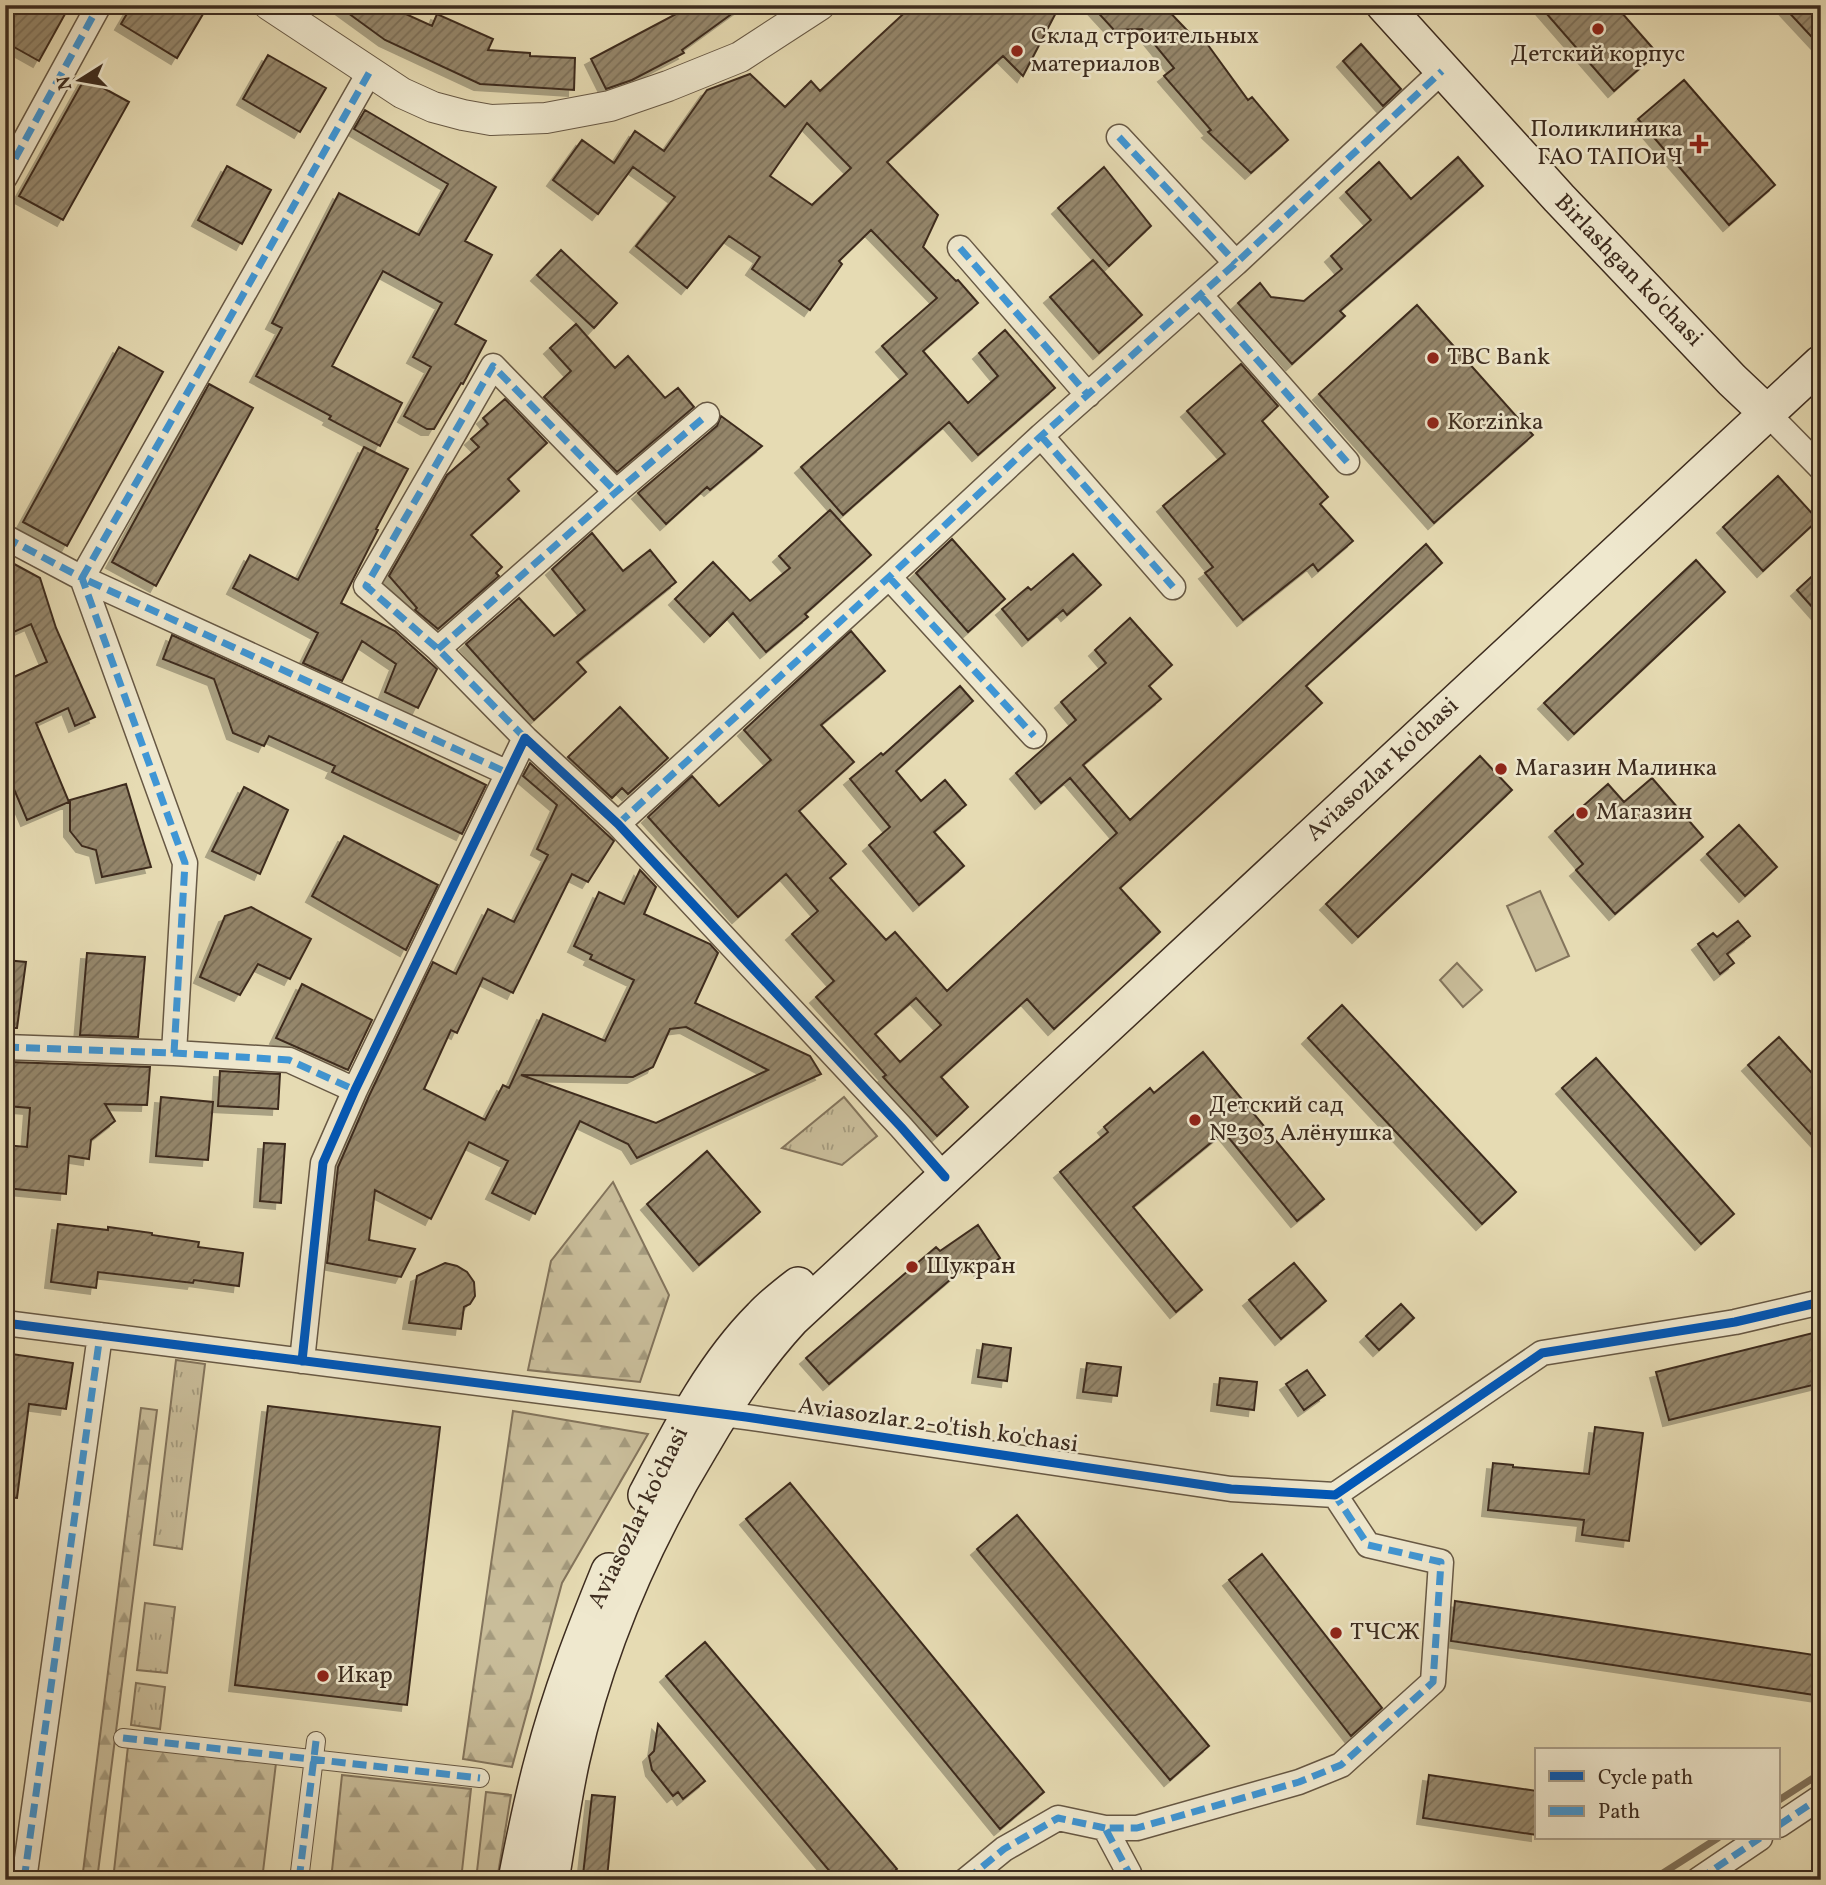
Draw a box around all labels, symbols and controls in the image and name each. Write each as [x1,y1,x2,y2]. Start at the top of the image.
place label: Склад строительных материалов [1031,20,1259,82]
marker: Детский корпус [1590,21,1606,37]
place label: Детский корпус [1511,38,1685,72]
marker: Склад строительных материалов [1009,43,1025,59]
north arrow [46,46,116,116]
text: N [51,73,79,92]
place label: Поликлиника ГАО ТАПОиЧ [1530,113,1683,175]
marker: Поликлиника ГАО ТАПОиЧ [1689,134,1709,154]
street label: Birlashgan ko'chasi [1546,187,1710,355]
place label: TBC Bank [1447,341,1550,375]
marker: TBC Bank [1425,350,1441,366]
place label: Korzinka [1447,406,1544,440]
marker: Korzinka [1425,415,1441,431]
street label: Aviasozlar ko'chasi [1299,690,1467,850]
place label: Магазин Малинка [1515,752,1718,786]
marker: Магазин Малинка [1493,761,1509,777]
place label: Магазин [1596,796,1692,830]
marker: Магазин [1574,805,1590,821]
place label: Детский сад №303 Алёнушка [1209,1089,1393,1151]
marker: Детский сад №303 Алёнушка [1187,1112,1203,1128]
place label: Шукран [926,1250,1016,1284]
marker: Шукран [904,1259,920,1275]
street label: Aviasozlar 2-o'tish ko'chasi [796,1389,1080,1463]
street label: Aviasozlar ko'chasi [580,1421,698,1615]
place label: ТЧСЖ [1350,1616,1420,1650]
marker: ТЧСЖ [1328,1625,1344,1641]
place label: Икар [337,1659,393,1693]
marker: Икар [315,1668,331,1684]
legend [1535,1748,1780,1840]
text: Cycle path [1598,1764,1693,1793]
text: Path [1598,1798,1640,1827]

